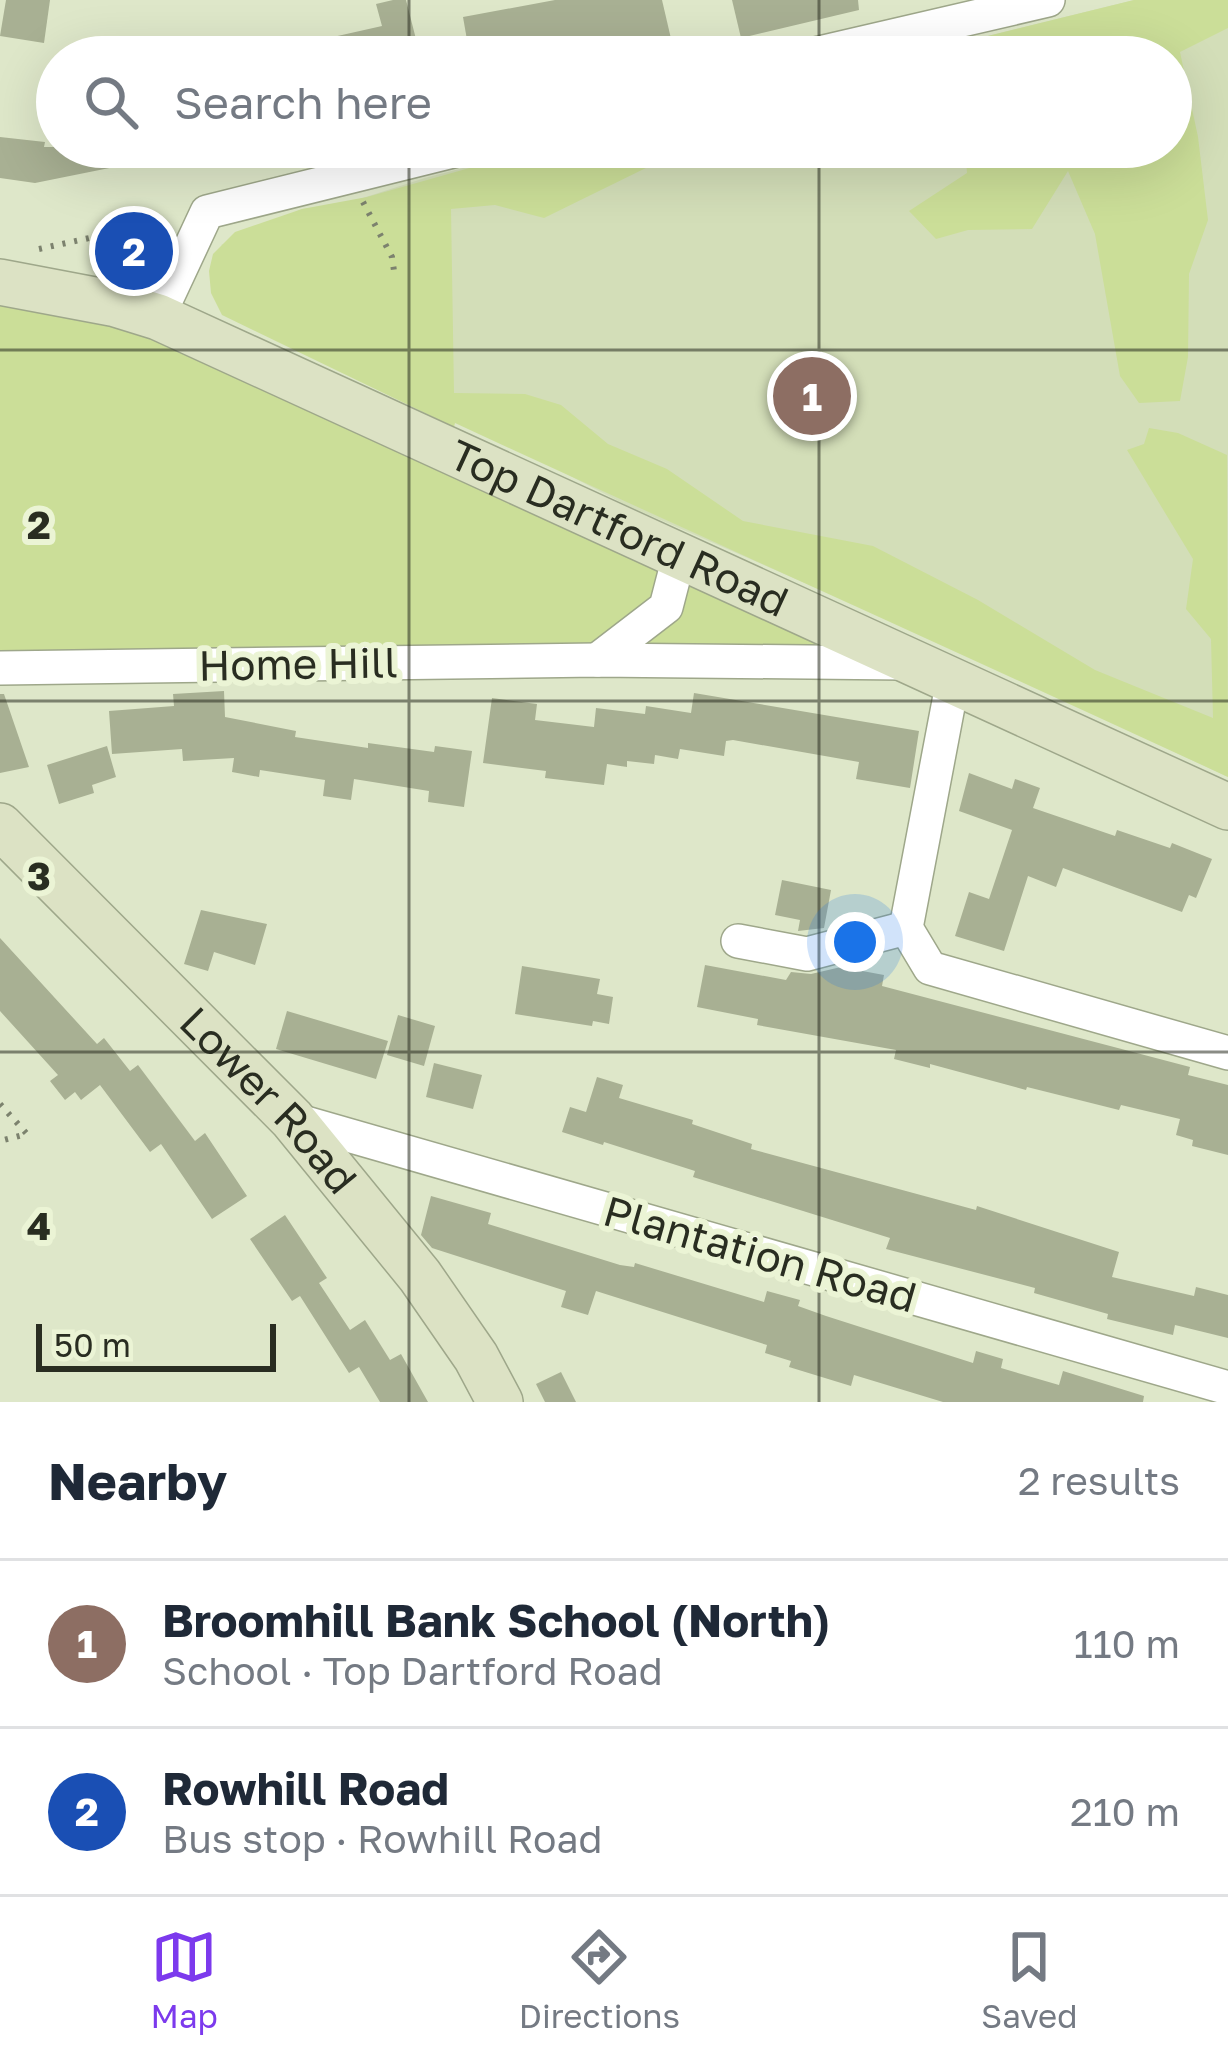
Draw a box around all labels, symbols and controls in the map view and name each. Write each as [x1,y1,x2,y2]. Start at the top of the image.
search box [36,36,1192,168]
icon: search [78,69,144,135]
text: Search here [174,75,432,129]
pin: 2 [95,206,173,296]
pin: 1 [773,351,851,441]
street label: Top Dartford Road [442,428,796,626]
text: 2 [27,501,51,548]
street label: Home Hill [198,636,398,690]
text: 3 [27,852,51,899]
your location [825,912,885,972]
street label: Lower Road [171,996,368,1203]
street label: Plantation Road [598,1185,922,1322]
text: 4 [27,1202,51,1249]
scale bar [36,1318,276,1371]
text: 50 m [54,1325,131,1364]
text: Nearby [48,1450,227,1511]
text: 2 results [1018,1457,1180,1504]
text: Broomhill Bank School (North) [162,1593,830,1647]
text: 1 [77,1620,97,1667]
text: 110 m [1074,1620,1180,1667]
text: School · Top Dartford Road [162,1647,663,1694]
text: Rowhill Road [162,1761,449,1815]
text: 2 [75,1788,99,1835]
text: 210 m [1070,1788,1180,1835]
text: Bus stop · Rowhill Road [162,1815,602,1862]
tab: Map [151,1924,218,2035]
tab: Directions [519,1924,680,2035]
tab: Saved [981,1924,1077,2035]

